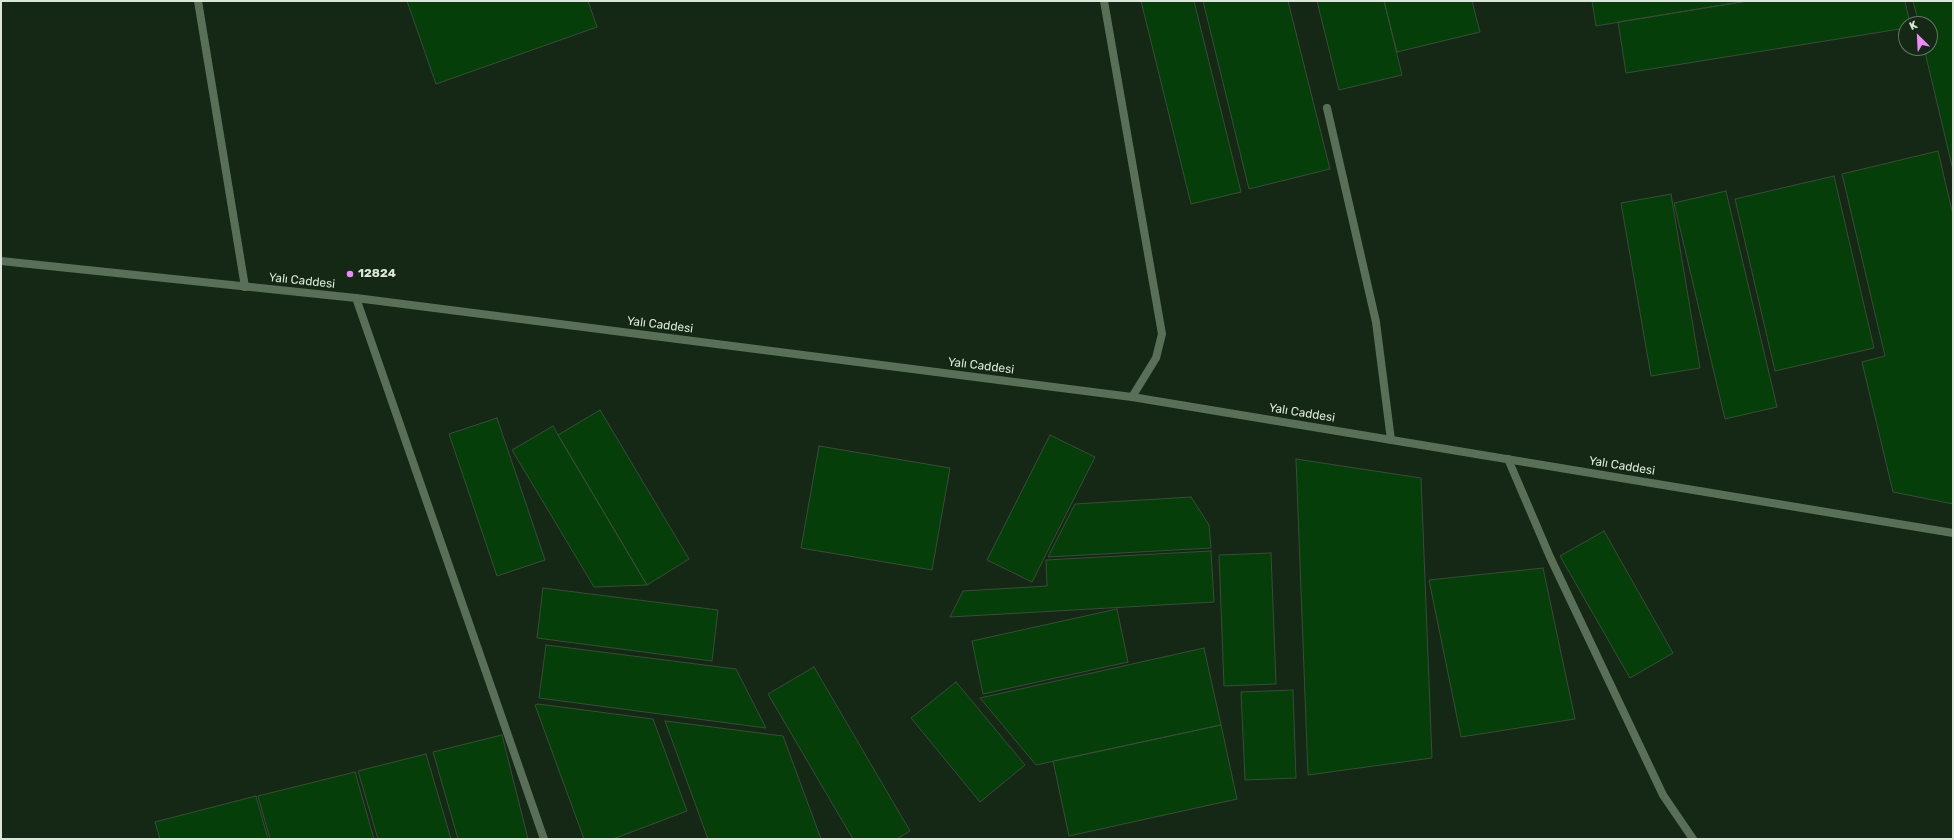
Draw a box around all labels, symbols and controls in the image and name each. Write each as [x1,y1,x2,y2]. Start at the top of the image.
north arrow [1898,16,1938,56]
text: K [1907,18,1919,33]
place label: 12824 [358,267,396,281]
marker: 12824 [345,269,355,279]
street label: Yalı Caddesi [268,270,336,292]
street label: Yalı Caddesi [626,314,694,336]
street label: Yalı Caddesi [947,355,1015,377]
street label: Yalı Caddesi [1268,401,1336,425]
street label: Yalı Caddesi [1588,454,1656,478]

